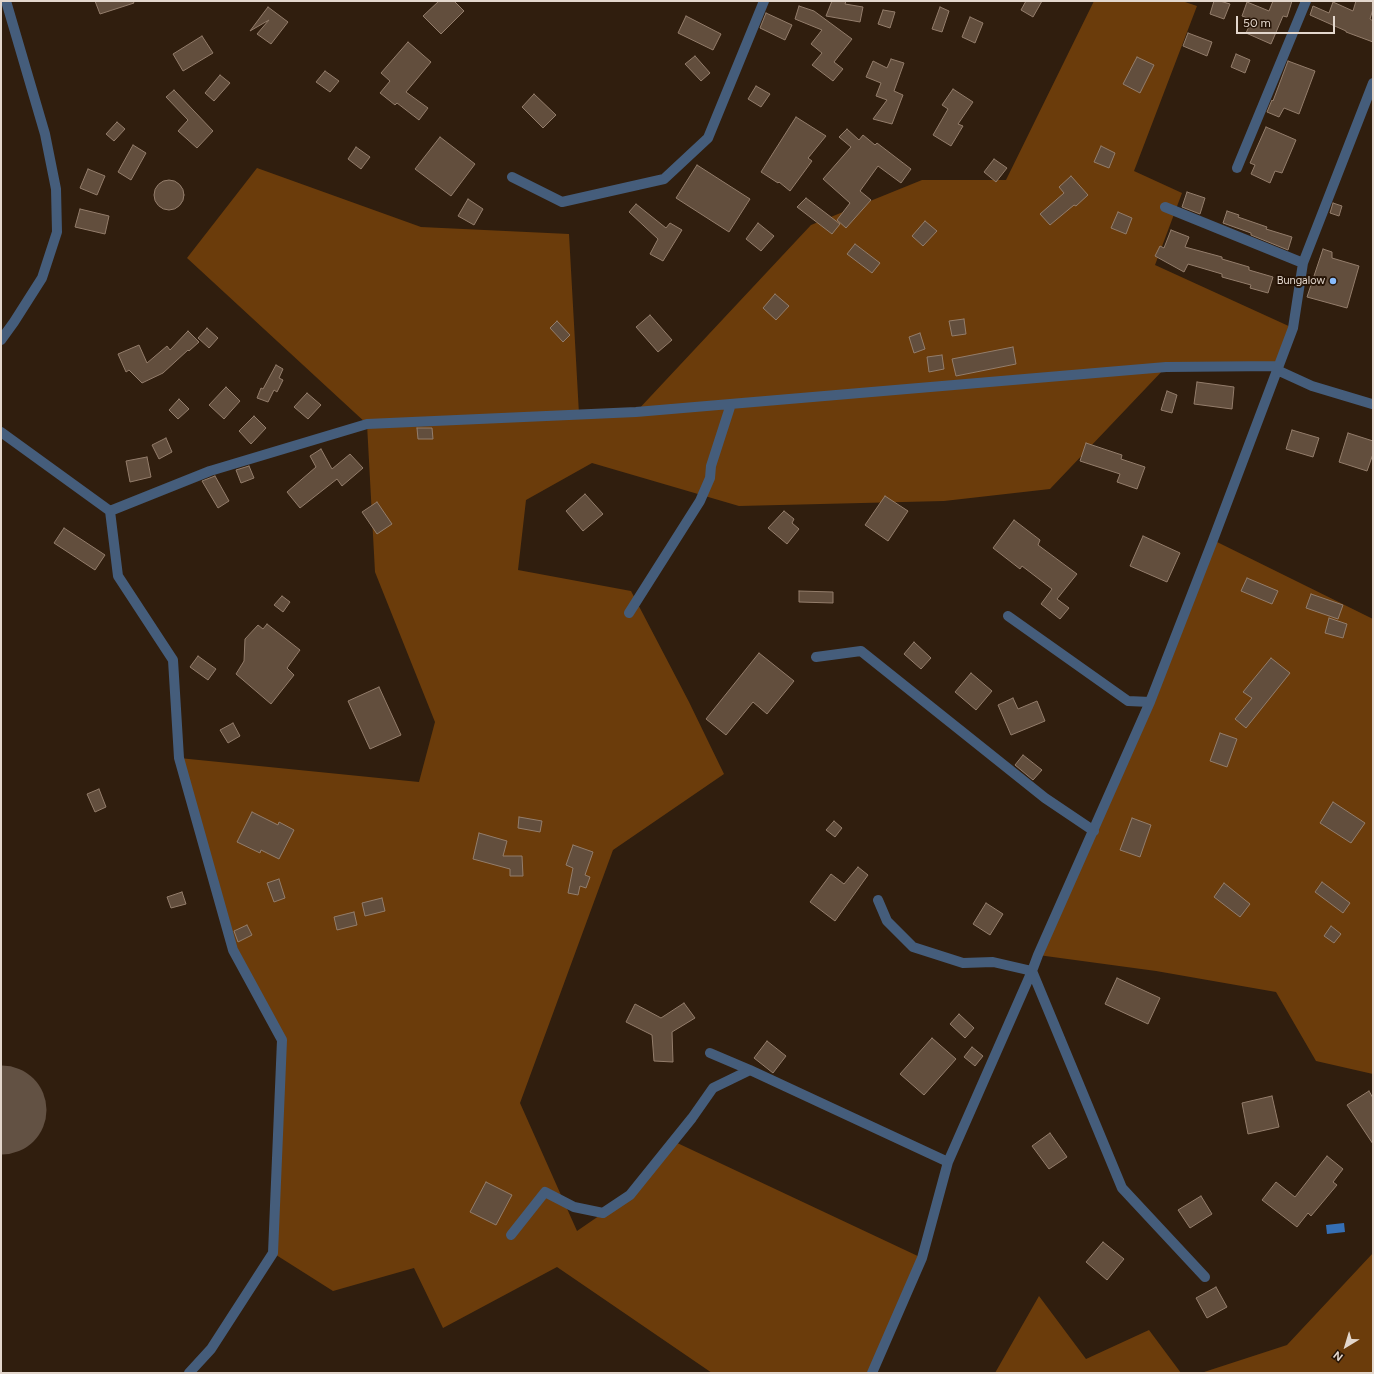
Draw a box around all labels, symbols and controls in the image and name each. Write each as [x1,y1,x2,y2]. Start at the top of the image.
scale bar [1238,8,1337,34]
text: 50 m [1243,16,1271,30]
place label: Bungalow [1277,274,1325,288]
marker: Bungalow [1328,276,1338,286]
north arrow [1326,1326,1366,1366]
text: N [1331,1348,1346,1364]

